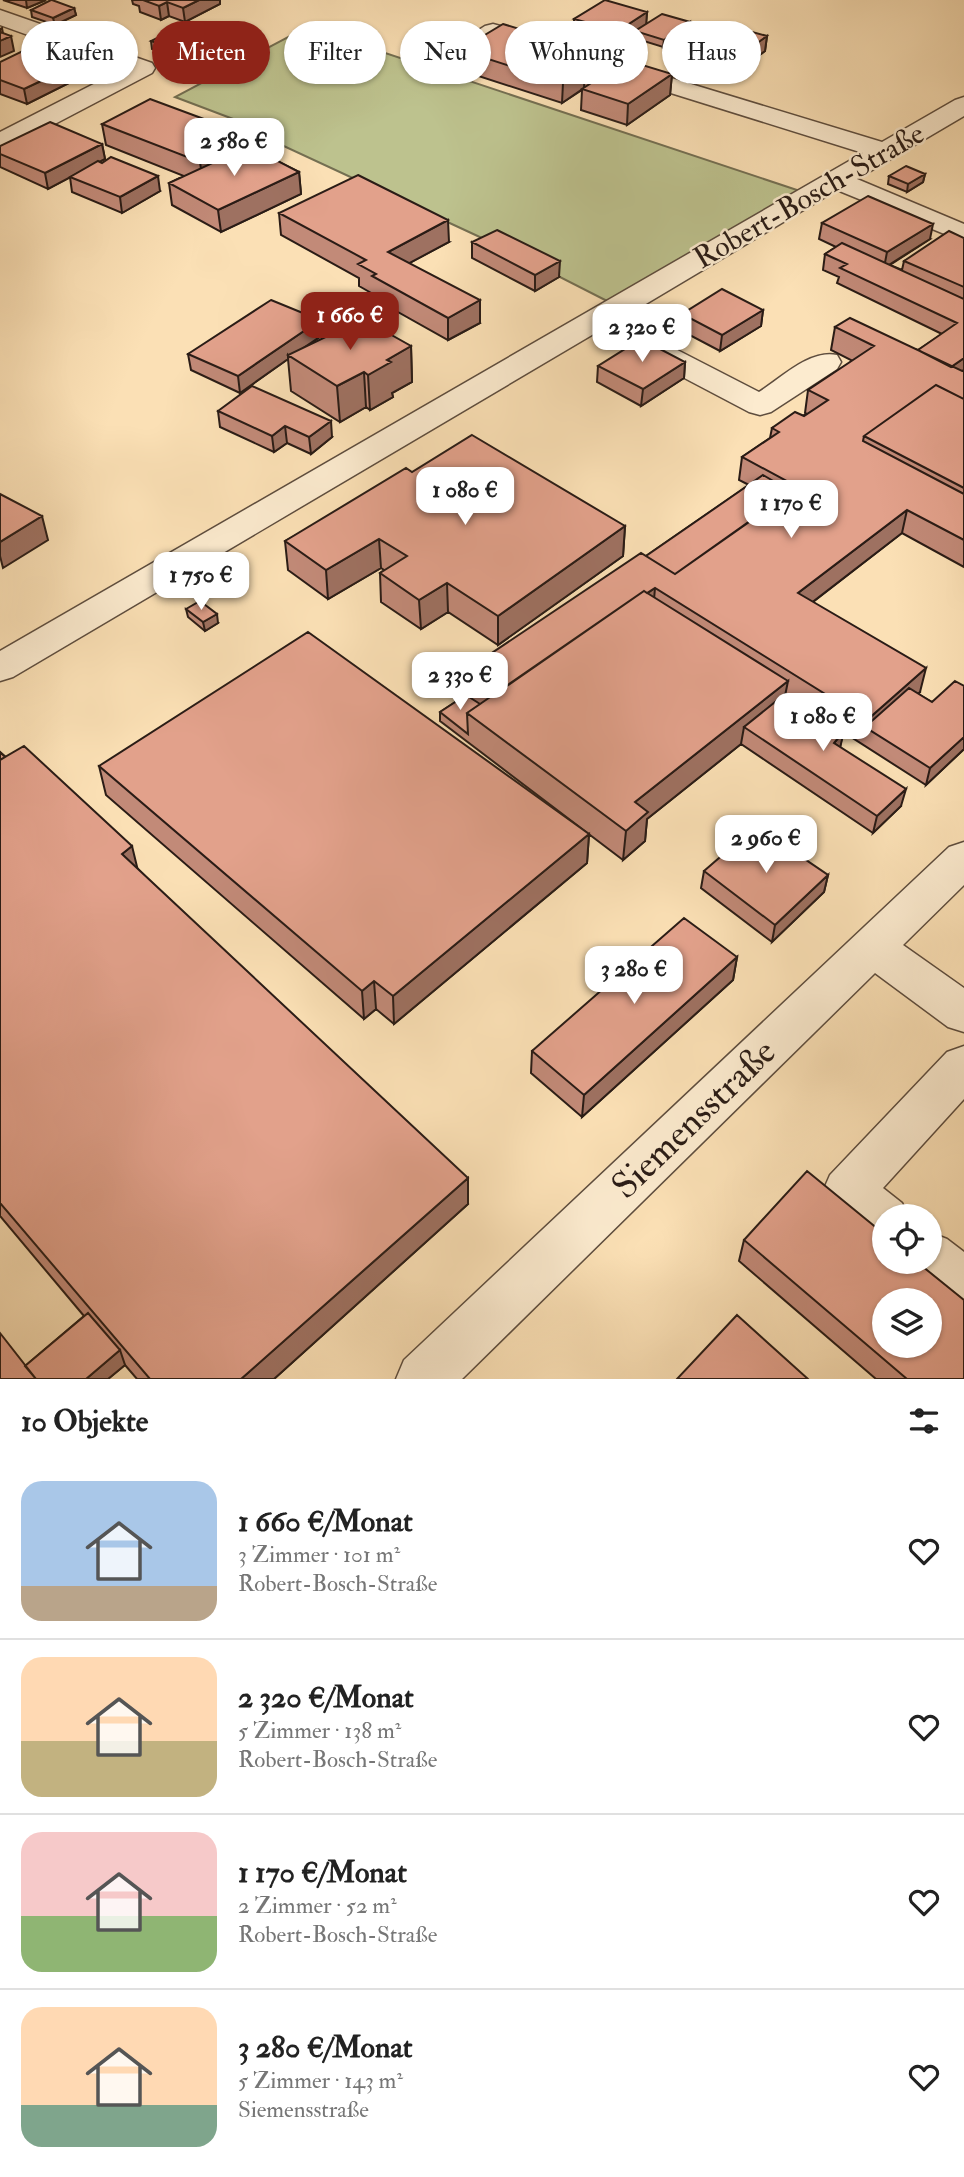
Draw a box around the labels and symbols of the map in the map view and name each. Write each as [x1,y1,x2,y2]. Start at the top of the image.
street label: Robert-Bosch-Straße [687,115,931,277]
pin: 2 580 € [169,118,299,178]
pin: 1 660 € [285,292,415,352]
pin: 2 320 € [577,304,707,364]
pin: 1 080 € [400,468,530,527]
pin: 1 170 € [726,480,856,540]
pin: 1 750 € [136,552,266,612]
pin: 2 330 € [395,652,525,712]
pin: 1 080 € [758,694,888,753]
pin: 2 960 € [701,816,831,875]
pin: 3 280 € [569,946,699,1006]
street label: Siemensstraße [602,1029,786,1209]

